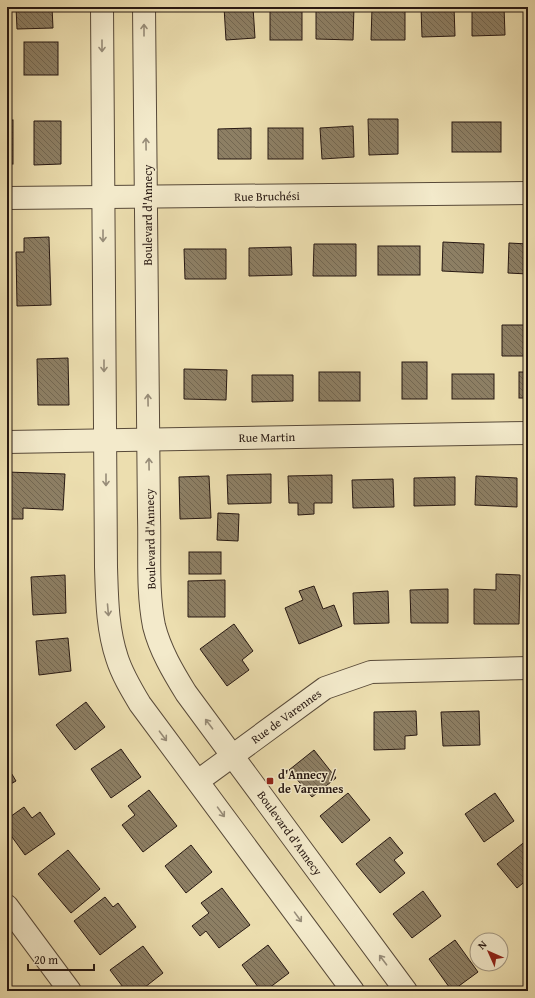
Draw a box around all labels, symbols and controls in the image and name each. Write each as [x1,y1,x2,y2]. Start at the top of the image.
one-way arrow [140,24,148,37]
one-way arrow [98,39,106,52]
one-way arrow [142,138,150,151]
street label: Boulevard d'Annecy [139,165,156,265]
street label: Rue Bruchési [234,187,301,205]
one-way arrow [99,229,107,242]
one-way arrow [100,359,108,372]
one-way arrow [144,394,152,407]
street label: Rue Martin [239,428,296,446]
one-way arrow [145,458,153,471]
one-way arrow [102,473,110,486]
street label: Boulevard d'Annecy [141,488,159,590]
one-way arrow [104,603,111,616]
street label: Rue de Varennes [247,684,325,747]
one-way arrow [205,718,213,729]
one-way arrow [158,730,167,741]
place label: d'Annecy / de Varennes [278,766,343,797]
marker: d'Annecy / de Varennes [265,776,275,786]
street label: Boulevard d'Annecy [253,787,327,879]
one-way arrow [217,807,225,818]
one-way arrow [294,911,302,922]
north arrow [469,932,509,972]
text: N [474,936,491,953]
scale bar [28,946,94,972]
text: 20 m [34,951,58,968]
one-way arrow [379,954,387,965]

